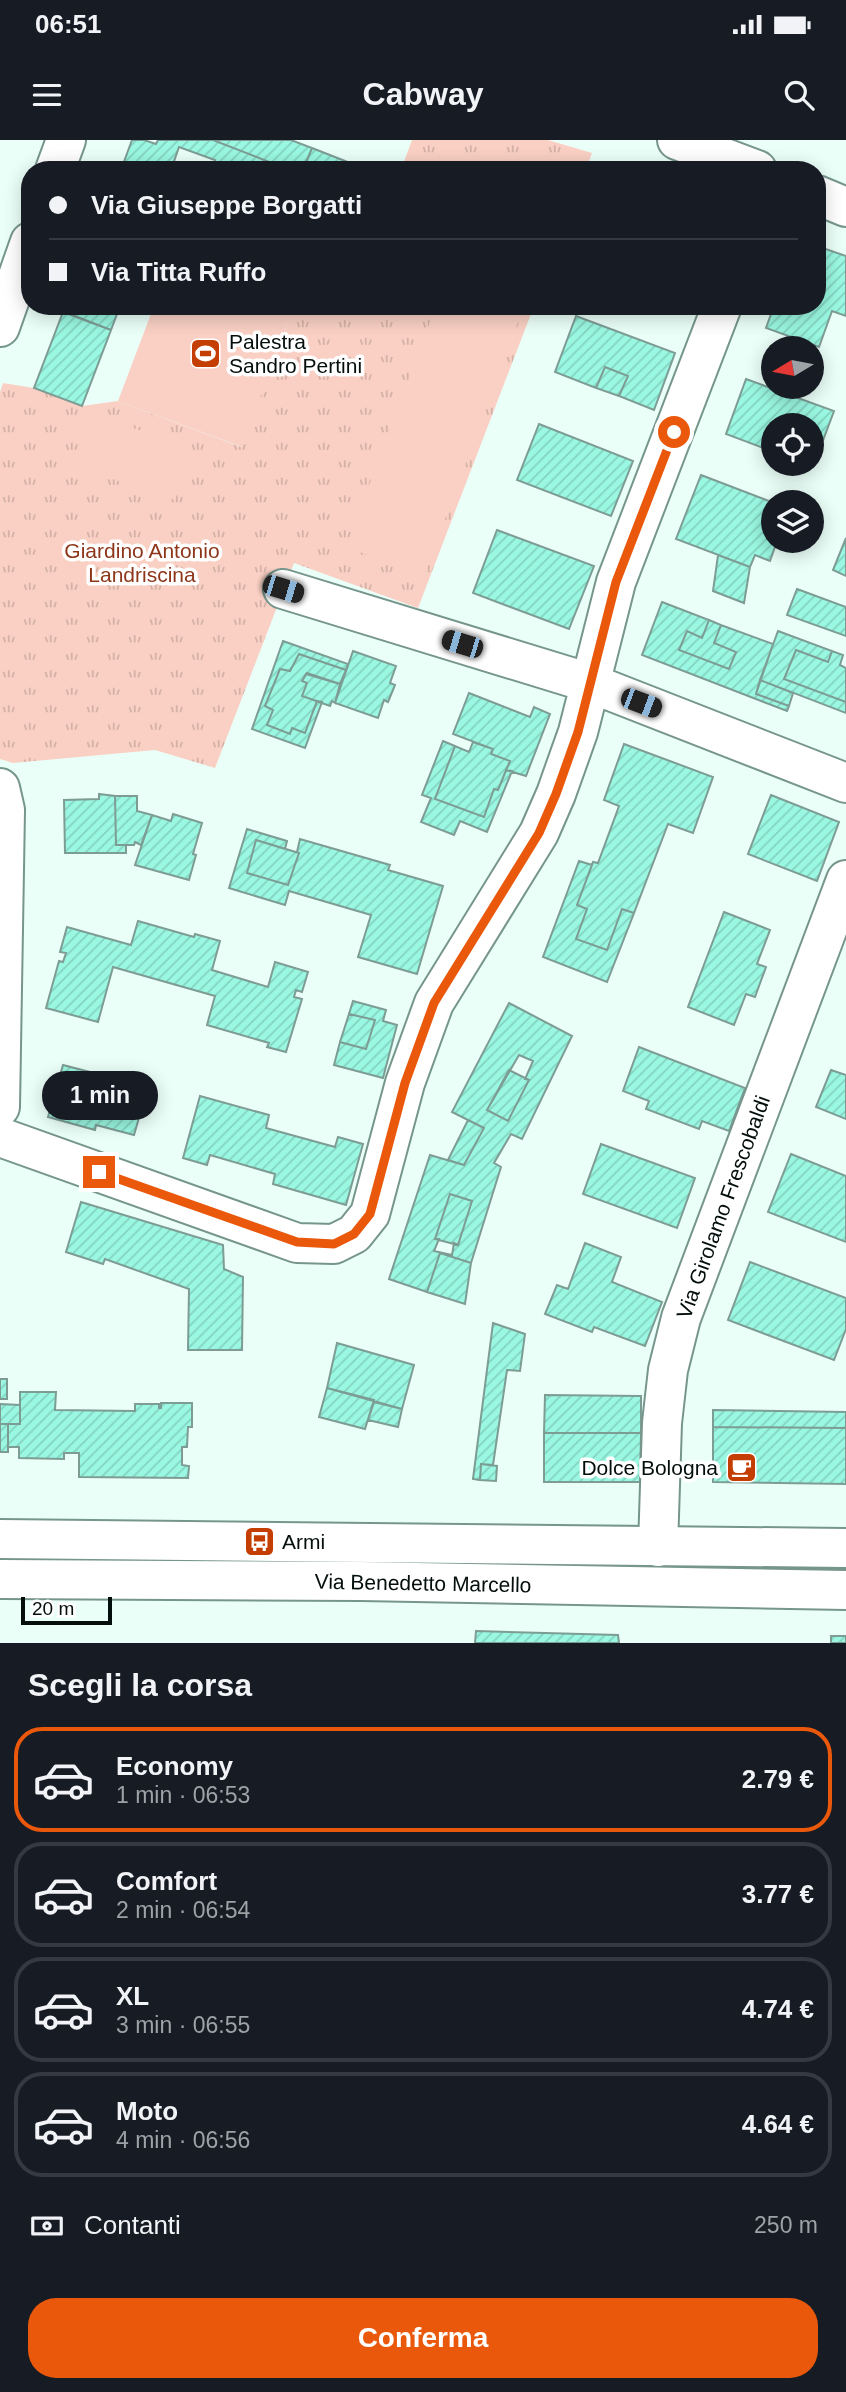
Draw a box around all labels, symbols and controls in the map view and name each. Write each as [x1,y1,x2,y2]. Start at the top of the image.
text: 06:51 [35,9,102,39]
icon: menu [28,76,66,114]
text: Cabway [363,76,483,112]
icon: search [780,76,818,114]
text: Via Giuseppe Borgatti [91,190,362,220]
text: Via Titta Ruffo [91,257,266,287]
place label: Palestra Sandro Pertini [229,330,362,377]
sports icon: Palestra Sandro Pertini [189,336,223,370]
north arrow [761,336,824,399]
map controls [761,336,824,553]
button: locate [761,413,824,476]
route start [658,416,690,448]
button: layers [761,490,824,553]
park label: Giardino Antonio Landriscina [64,539,220,586]
car [260,573,307,605]
car [439,628,486,660]
car [618,686,665,720]
callout: 1 min [41,1070,157,1119]
text: 1 min [70,1082,130,1108]
street label: Via Girolamo Frescobaldi [672,1092,774,1322]
route end [83,1156,115,1188]
cafe icon: Dolce Bologna [724,1450,758,1484]
place label: Dolce Bologna [581,1456,718,1479]
bus stop icon: Armi [242,1524,276,1558]
place label: Armi [282,1530,325,1553]
street label: Via Benedetto Marcello [314,1570,532,1596]
scale bar [21,1594,112,1626]
text: 20 m [32,1598,74,1619]
text: Scegli la corsa [28,1667,252,1703]
icon: car [32,1748,95,1811]
text: Economy [116,1751,233,1781]
text: 2.79 € [742,1764,814,1794]
text: 1 min · 06:53 [116,1782,250,1808]
icon: car [32,1863,95,1926]
text: Comfort [116,1866,217,1896]
text: 3.77 € [742,1879,814,1909]
text: 2 min · 06:54 [116,1897,250,1923]
icon: car [32,1978,95,2041]
text: XL [116,1981,149,2011]
text: 4.74 € [742,1994,814,2024]
text: 3 min · 06:55 [116,2012,250,2038]
icon: car [32,2093,95,2156]
text: Moto [116,2096,178,2126]
text: 4.64 € [742,2109,814,2139]
text: 4 min · 06:56 [116,2127,250,2153]
icon: cash [28,2207,66,2245]
text: Contanti [84,2210,181,2240]
text: 250 m [754,2212,818,2238]
button: Conferma [28,2298,818,2378]

